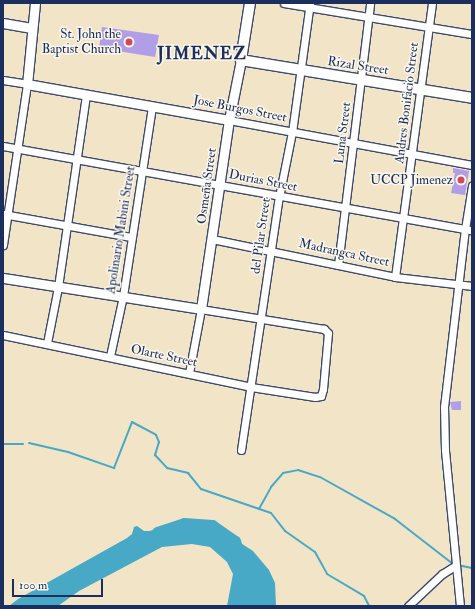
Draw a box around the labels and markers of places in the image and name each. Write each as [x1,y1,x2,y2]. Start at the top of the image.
place label: St. John the Baptist Church [42,27,121,58]
marker: St. John the Baptist Church [124,37,134,47]
place label: UCCP Jimenez [370,172,453,188]
marker: UCCP Jimenez [456,175,466,185]

